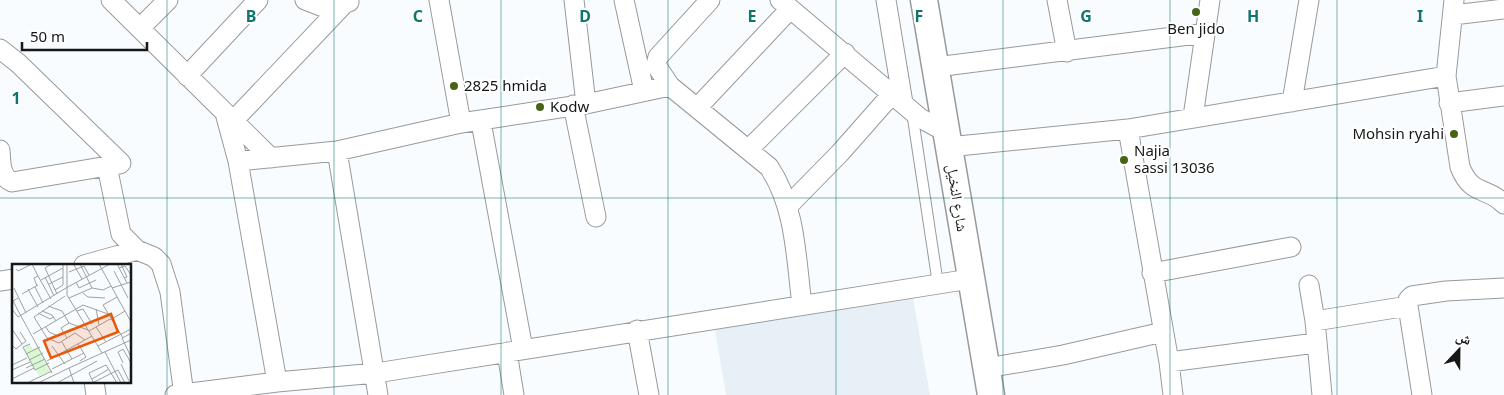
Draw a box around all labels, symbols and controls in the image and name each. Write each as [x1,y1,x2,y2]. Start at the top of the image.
text: B [246,5,256,27]
text: C [413,5,423,27]
text: D [579,5,591,27]
text: E [748,5,757,27]
text: F [915,5,923,27]
text: G [1080,5,1092,27]
text: H [1247,5,1259,27]
text: I [1417,5,1423,27]
marker: Ben jido [1190,6,1202,18]
place label: Ben jido [1167,18,1225,38]
scale bar [22,20,148,52]
text: 50 m [30,26,65,46]
place label: 2825 hmida [464,75,547,95]
marker: 2825 hmida [448,80,460,92]
text: 1 [11,87,21,109]
place label: Kodw [550,96,590,116]
marker: Kodw [534,101,546,113]
place label: Mohsin ryahi [1352,123,1444,143]
marker: Mohsin ryahi [1448,128,1460,140]
place label: Najia sassi 13036 [1134,140,1215,177]
marker: Najia sassi 13036 [1118,154,1130,166]
street label: شارع النخيل [942,163,973,233]
inset map [12,264,131,382]
north arrow [1434,325,1484,375]
text: ش [1454,326,1475,349]

